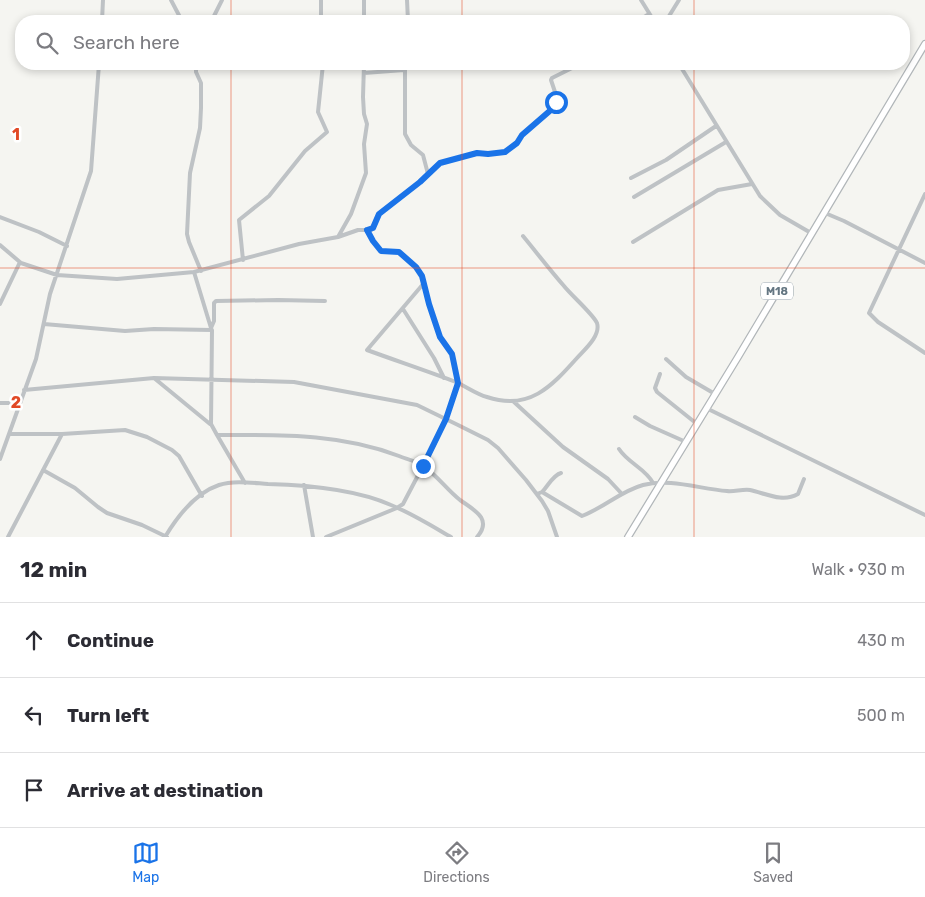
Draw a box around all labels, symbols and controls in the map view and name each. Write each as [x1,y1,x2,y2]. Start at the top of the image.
search box [15,15,910,70]
icon: search [33,29,61,57]
text: Search here [73,31,180,54]
route start [545,91,568,114]
text: 1 [12,125,20,144]
road number: M18 [761,282,793,300]
text: 2 [11,393,21,412]
route end [412,455,435,478]
text: 12 min [20,557,87,582]
text: Walk · 930 m [811,560,905,579]
icon: ahead [20,626,48,654]
text: Continue [67,629,154,652]
text: 430 m [857,631,905,650]
icon: left [20,701,48,729]
text: Turn left [67,704,149,727]
text: 500 m [857,706,905,725]
icon: arrive [20,776,48,804]
text: Arrive at destination [67,779,263,802]
tab: Map [132,839,160,886]
tab: Directions [423,839,490,886]
tab: Saved [753,839,793,886]

